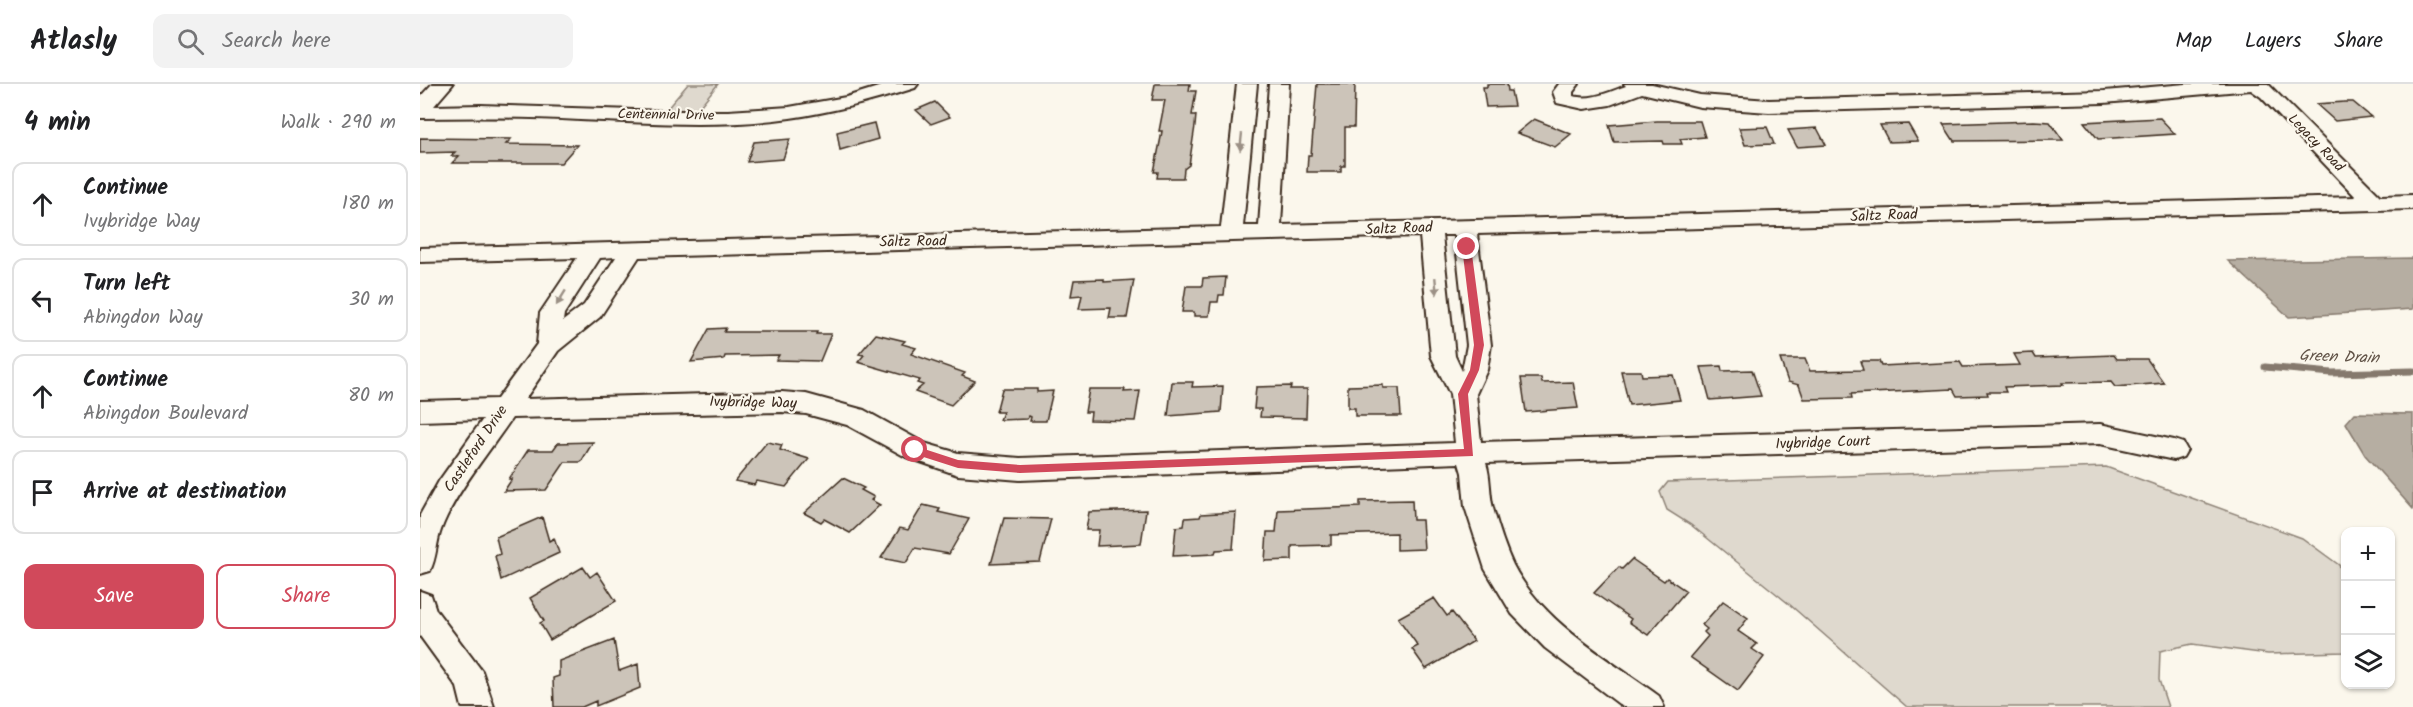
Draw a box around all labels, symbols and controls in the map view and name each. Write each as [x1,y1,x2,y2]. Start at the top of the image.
search box [153,14,573,68]
text: Atlasly [30,19,117,64]
text: Search here [222,24,331,59]
icon: search [174,25,207,58]
text: Map [2175,25,2212,58]
text: Layers [2245,25,2301,58]
text: Share [2334,25,2383,58]
text: 4 min [24,102,91,144]
street label: Centennial Drive [617,103,715,127]
text: Walk · 290 m [281,107,396,139]
street label: Legacy Road [2283,109,2350,178]
one-way arrow [1236,133,1246,152]
text: Continue [83,171,168,206]
icon: ahead [26,188,59,221]
text: 180 m [342,188,394,220]
street label: Saltz Road [1850,203,1918,229]
text: Ivybridge Way [83,206,200,238]
street label: Saltz Road [1365,216,1433,242]
street label: Saltz Road [879,229,947,255]
route end [1453,233,1479,259]
text: Turn left [83,267,170,302]
one-way arrow [1431,277,1441,296]
icon: left [26,284,59,317]
text: 30 m [349,284,394,316]
one-way arrow [556,290,567,306]
text: Abingdon Way [83,302,203,334]
water label: Green Drain [2299,343,2381,371]
text: Continue [83,363,168,398]
icon: ahead [26,380,59,413]
text: 80 m [348,380,394,412]
street label: Ivybridge Way [709,390,798,416]
text: Abingdon Boulevard [83,398,248,430]
street label: Castleford Drive [438,400,514,498]
street label: Ivybridge Court [1775,429,1871,457]
route start [901,436,927,462]
text: Arrive at destination [83,475,286,510]
icon: arrive [26,476,59,509]
map controls [2341,527,2395,689]
button: + [2341,527,2395,581]
button: Save [24,564,204,629]
button: Share [216,564,396,629]
button: − [2341,581,2395,635]
button: layers [2341,635,2395,689]

